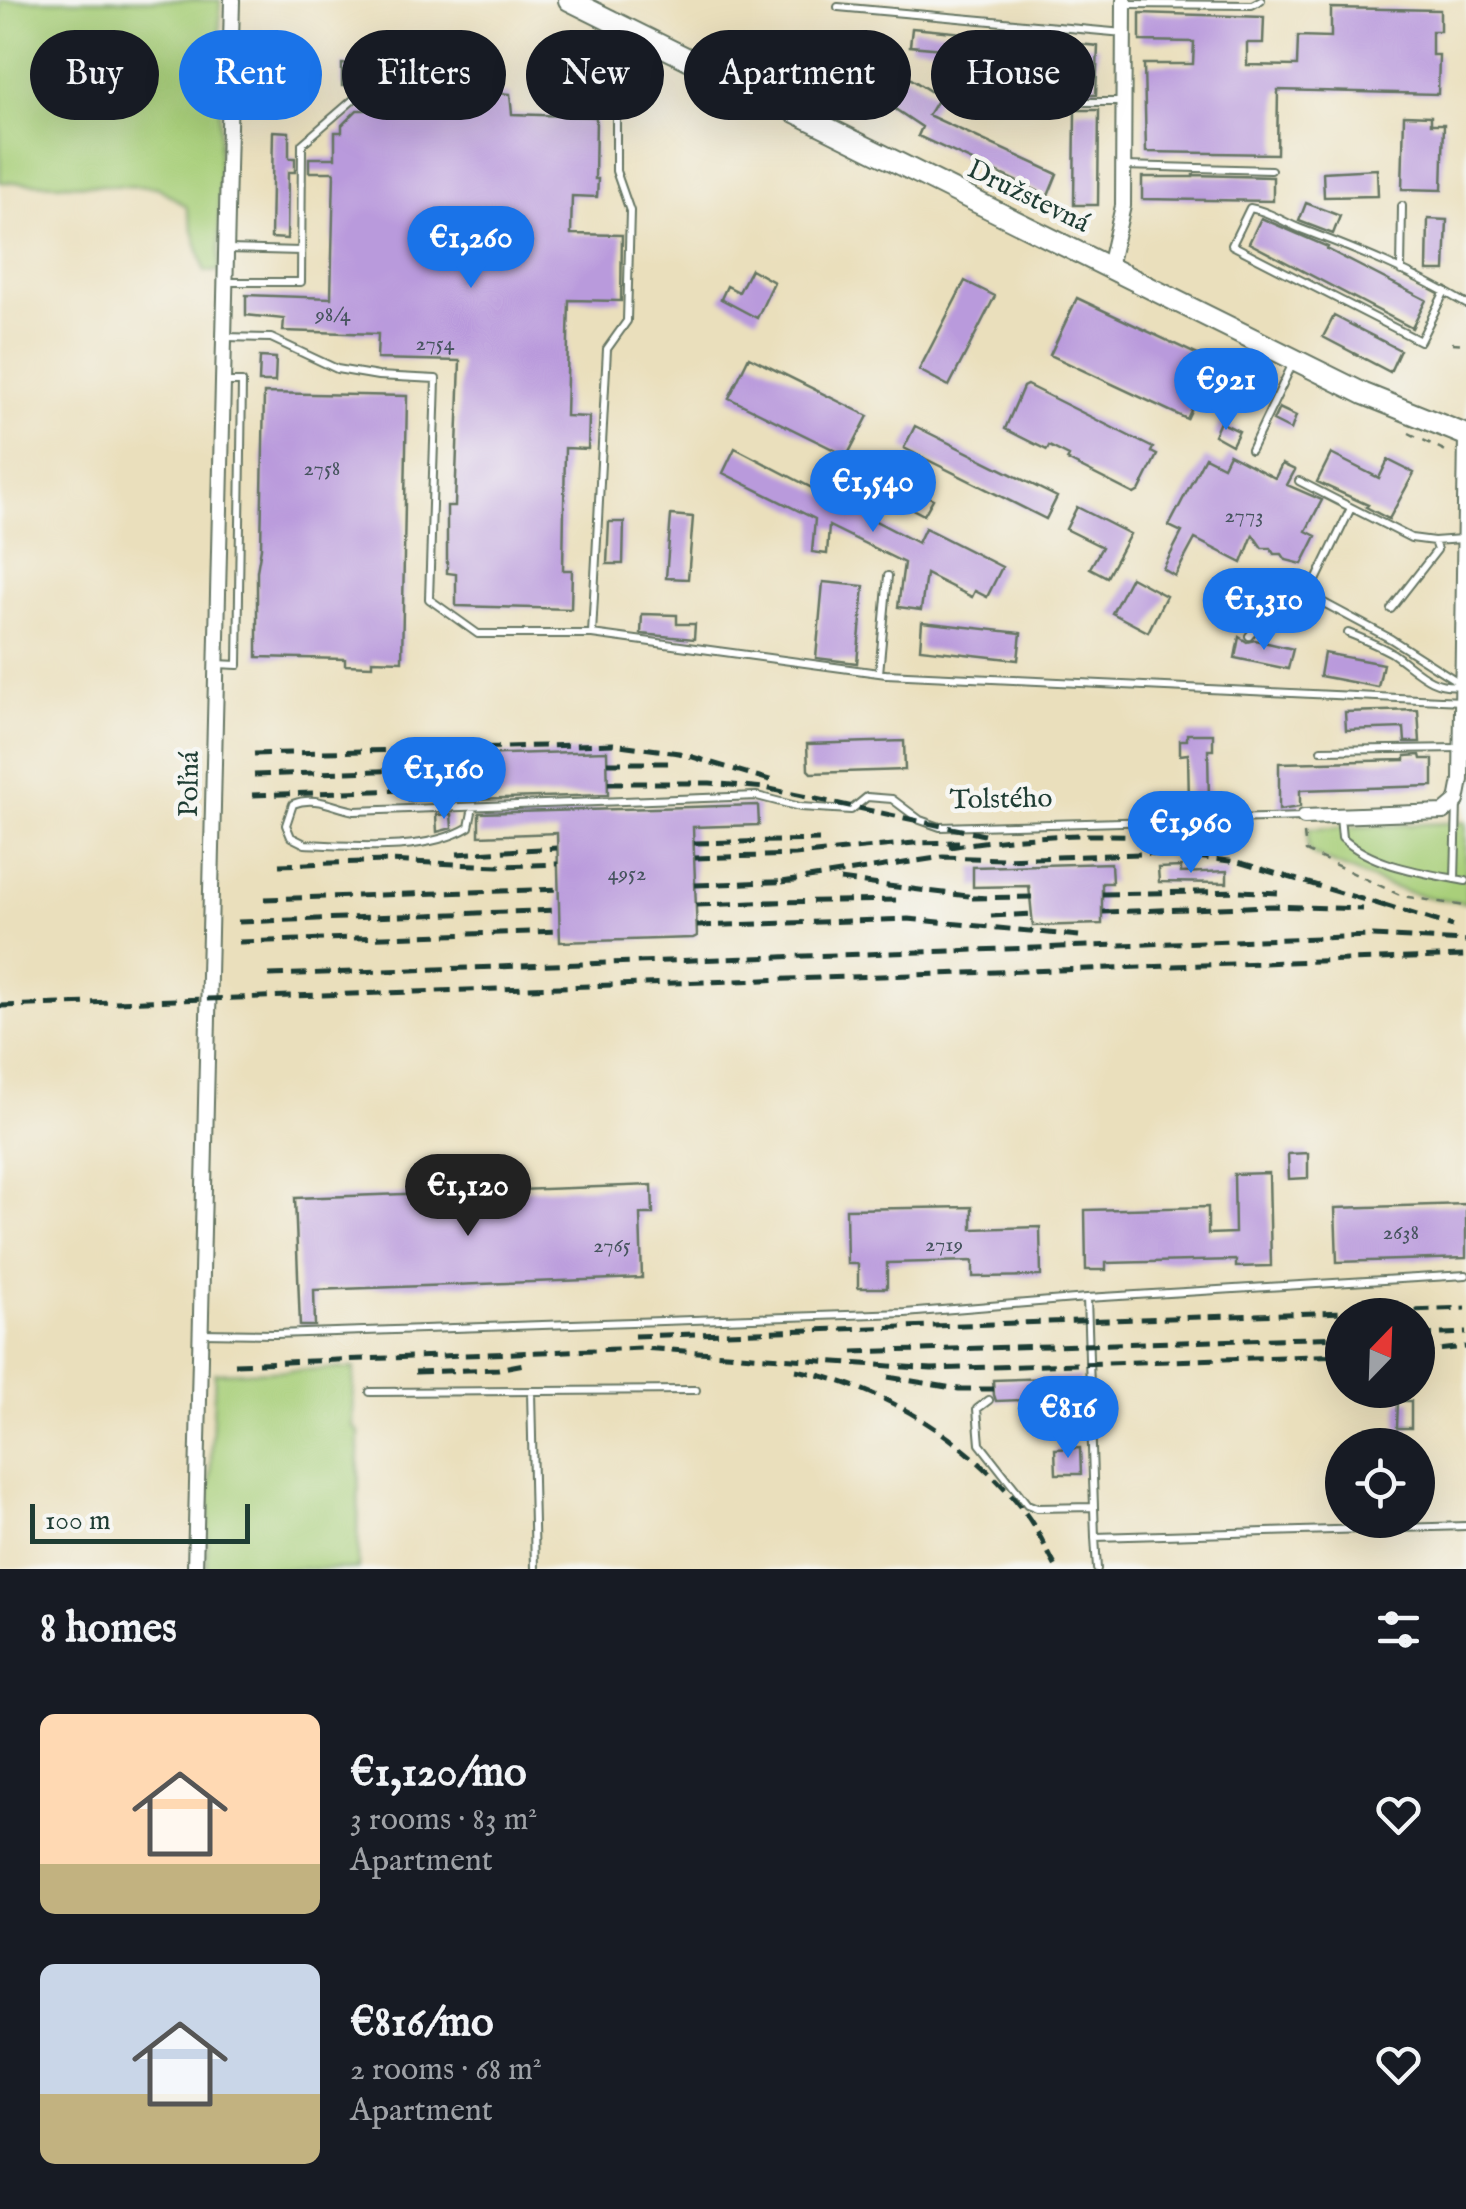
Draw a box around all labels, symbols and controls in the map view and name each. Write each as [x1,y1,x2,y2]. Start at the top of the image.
chip: Buy [30,30,159,120]
chip: Rent [179,30,322,120]
chip: Filters [342,30,506,120]
chip: New [526,30,664,120]
chip: Apartment [684,30,911,120]
chip: House [931,30,1095,120]
street label: Družstevná [961,152,1096,242]
pin: €1,260 [390,206,552,291]
text: €1,260 [429,218,513,259]
house number: 98/4 [314,301,351,329]
house number: 2754 [415,330,455,358]
pin: €921 [1167,348,1285,433]
text: €921 [1196,360,1256,401]
pin: €1,540 [792,450,954,535]
house number: 2758 [304,455,340,483]
text: €1,540 [832,462,914,503]
house number: 2773 [1225,502,1263,530]
pin: €1,310 [1183,568,1345,653]
text: €1,310 [1225,580,1303,621]
pin: €1,160 [363,737,525,822]
text: €1,160 [404,749,484,790]
street label: Poľná [172,750,208,817]
street label: Tolstého [949,782,1053,818]
pin: €1,960 [1110,791,1272,876]
text: €1,960 [1150,803,1232,844]
house number: 4952 [608,860,646,888]
pin: €1,120 [387,1154,549,1239]
text: €1,120 [427,1166,509,1207]
house number: 2638 [1383,1219,1419,1247]
house number: 2719 [925,1231,963,1259]
house number: 2765 [593,1232,631,1260]
north arrow [1325,1298,1435,1408]
map controls [1325,1298,1435,1538]
pin: €816 [1009,1376,1127,1461]
text: €816 [1040,1388,1096,1429]
button: locate [1325,1428,1435,1538]
scale bar [30,1499,250,1544]
text: 100 m [45,1504,111,1539]
icon: filters [1371,1602,1426,1657]
text: 8 homes [40,1603,177,1656]
text: €1,120/mo [350,1747,527,1800]
icon: home [120,1754,240,1874]
icon: heart [1371,1787,1426,1842]
text: 3 rooms · 83 m² [350,1800,537,1841]
text: Apartment [350,1841,493,1882]
text: €816/mo [350,1997,494,2050]
icon: home [120,2004,240,2124]
icon: heart [1371,2037,1426,2092]
text: 2 rooms · 68 m² [350,2050,542,2091]
text: Apartment [350,2091,493,2132]

